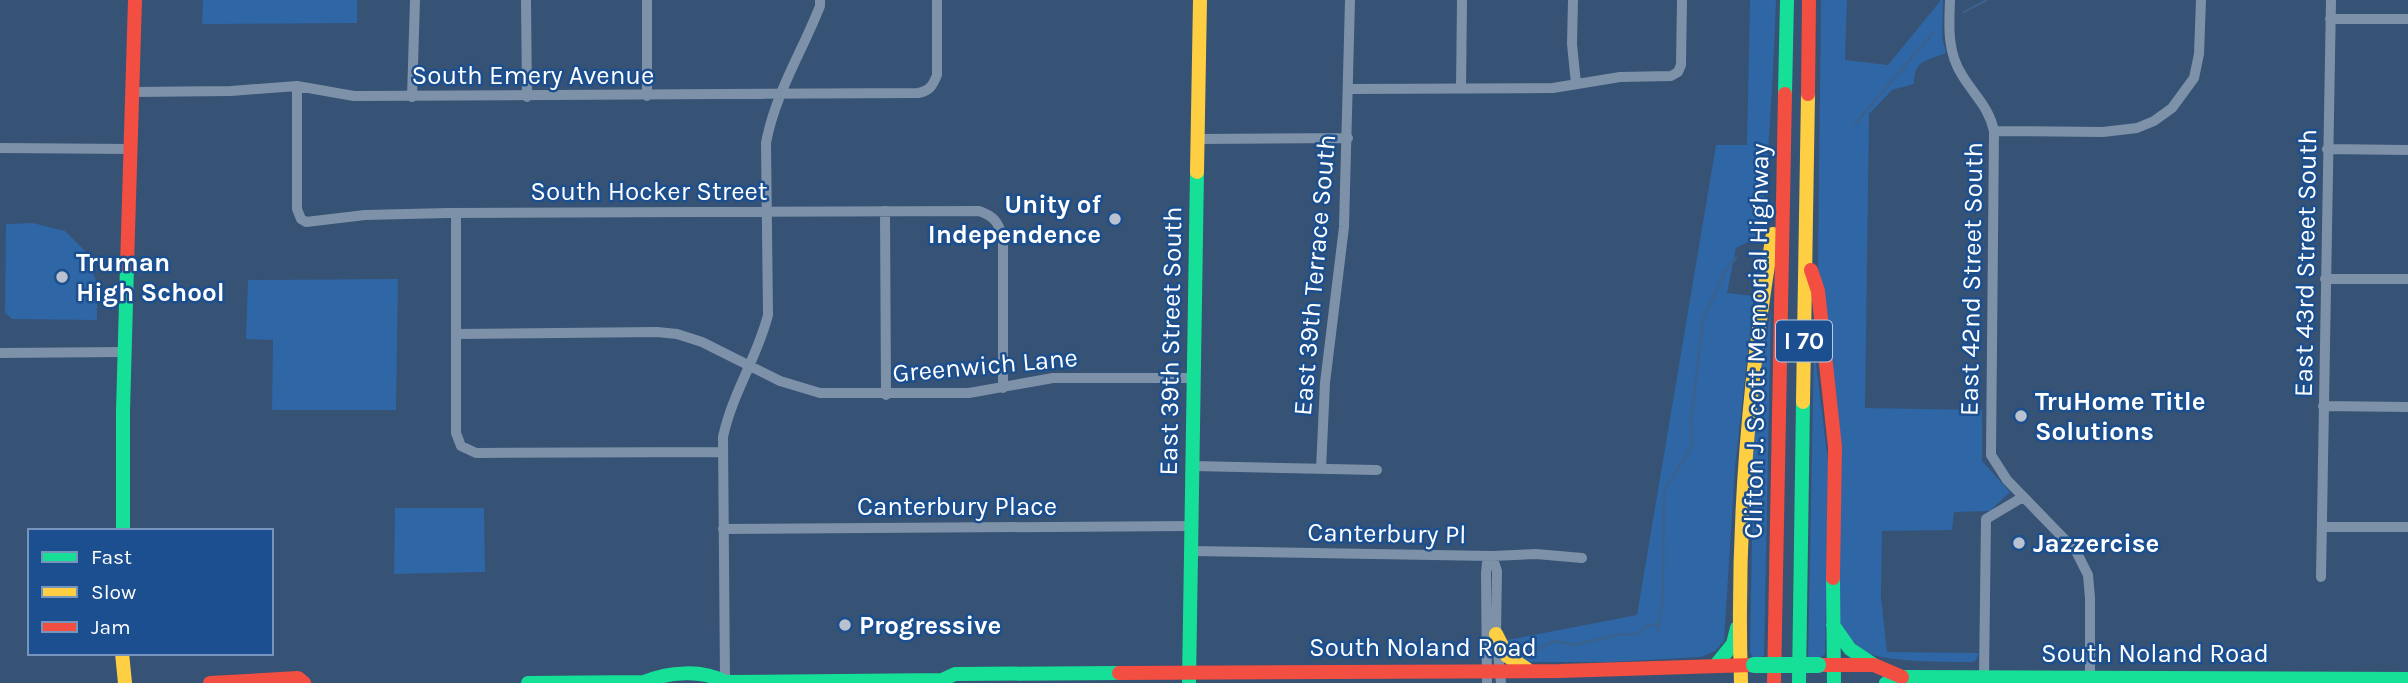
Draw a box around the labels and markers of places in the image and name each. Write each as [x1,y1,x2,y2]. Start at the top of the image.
place label: Unity of Independence [928,189,1101,250]
marker: Unity of Independence [1107,211,1123,227]
place label: Truman High School [76,247,225,308]
marker: Truman High School [54,269,70,285]
place label: TruHome Title Solutions [2035,386,2206,447]
marker: TruHome Title Solutions [2013,408,2029,424]
place label: Jazzercise [2033,528,2159,559]
marker: Jazzercise [2011,535,2027,551]
place label: Progressive [859,610,1001,641]
marker: Progressive [837,617,853,633]

